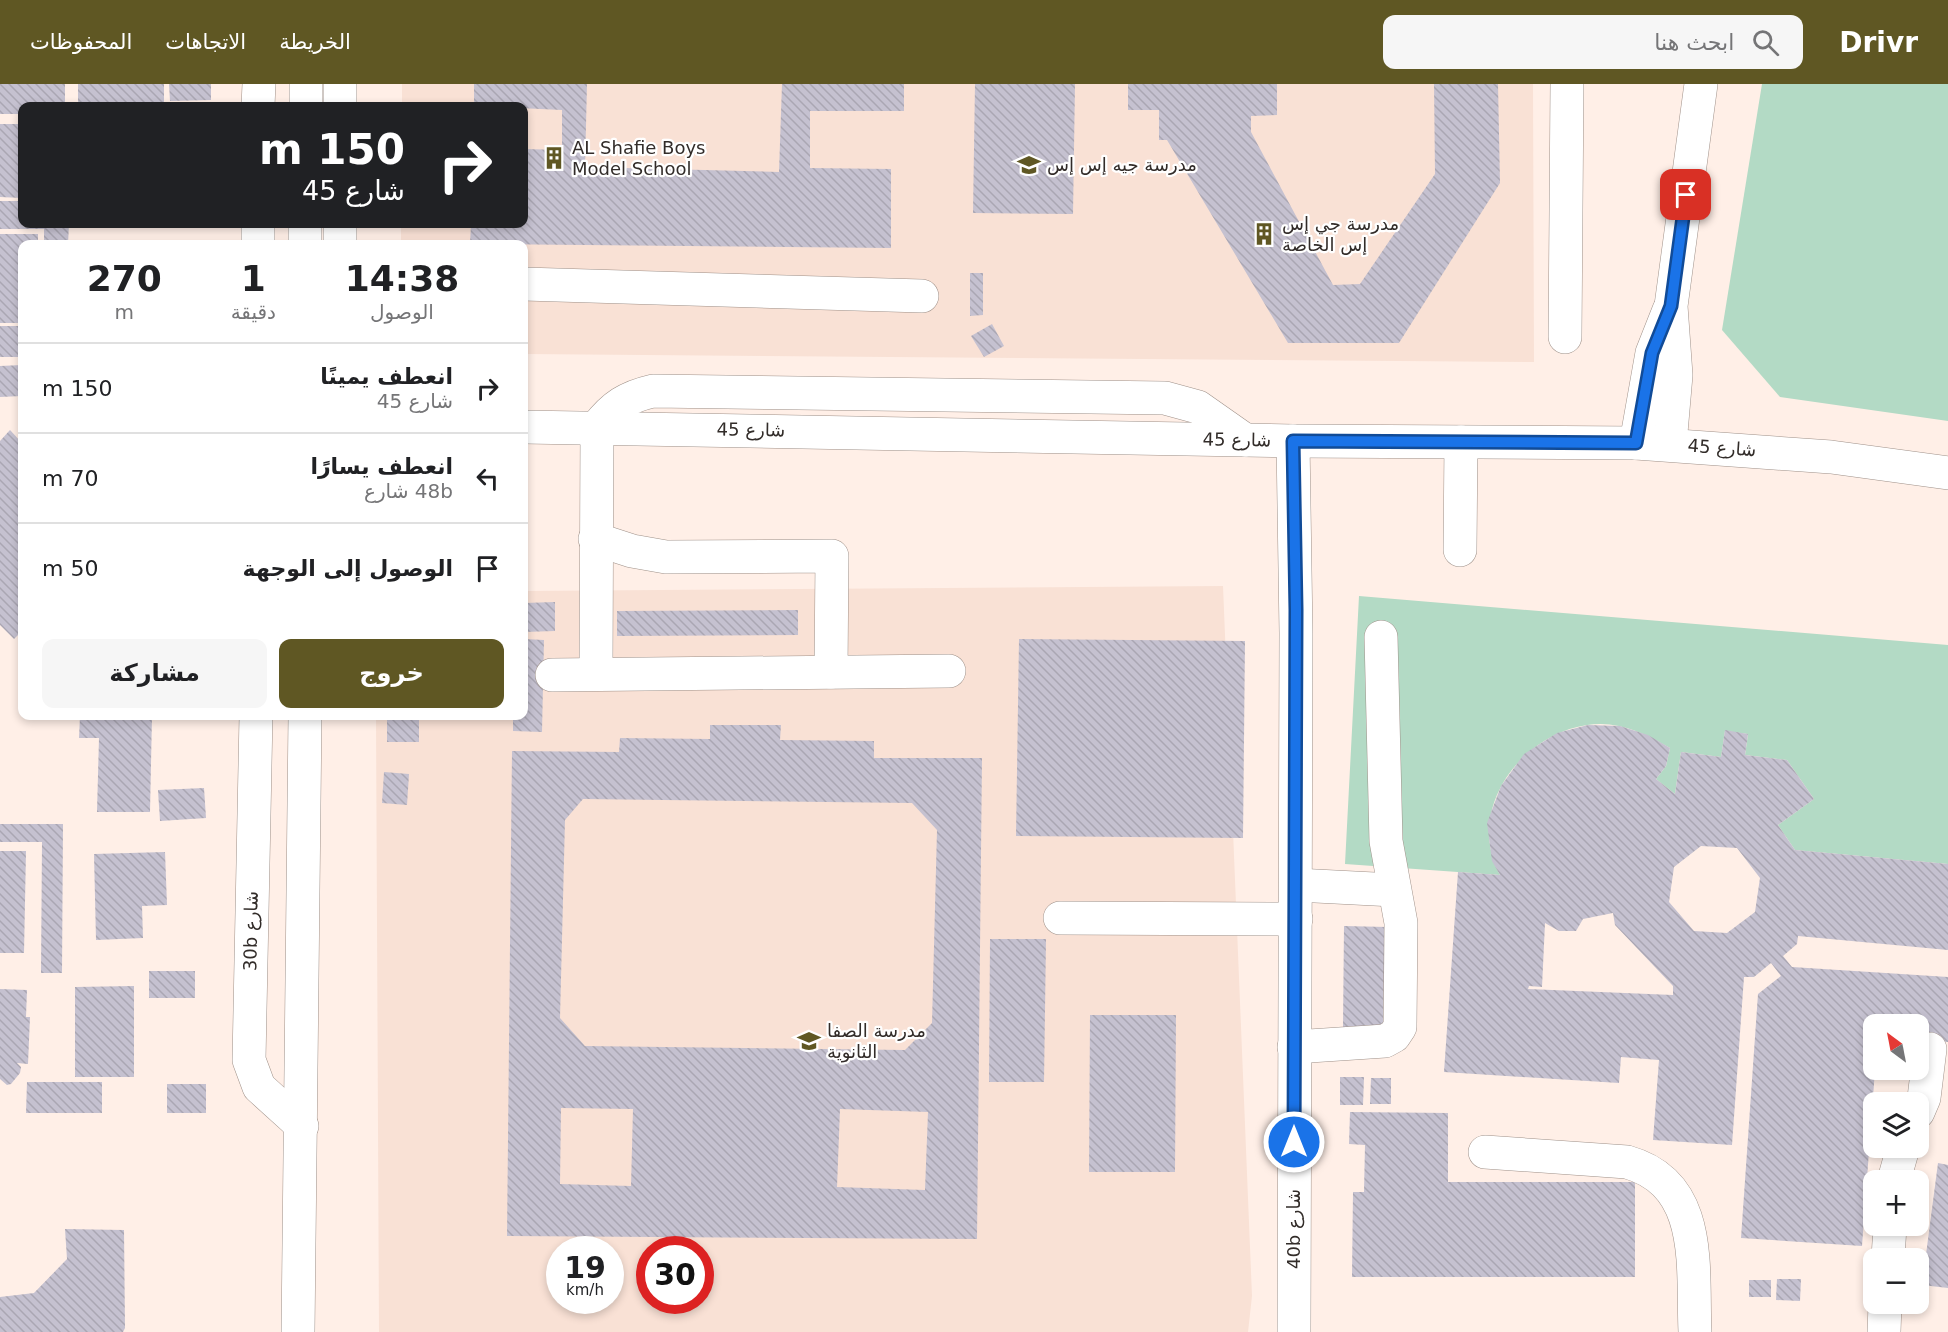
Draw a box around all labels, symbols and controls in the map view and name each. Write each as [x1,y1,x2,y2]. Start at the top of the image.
search box [1383,15,1803,69]
icon: search [1749,26,1782,59]
text: Drivr [1839,26,1918,59]
text: المحفوظات [30,30,132,54]
text: الاتجاهات [165,30,246,54]
text: الخريطة [279,30,351,54]
text: ابحث هنا [1654,30,1734,55]
text: 150 m [259,125,405,174]
icon: right [426,126,504,204]
place label: AL Shafie Boys Model School [572,137,705,179]
building icon: AL Shafie Boys Model School [541,145,567,171]
school or university icon: مدرسة جيه إس إس [1016,152,1042,178]
place label: مدرسة جيه إس إس [1047,154,1197,175]
pin [1660,169,1711,220]
text: شارع 45 [302,175,405,206]
icon: arrive [1669,178,1702,211]
place label: مدرسة جي إس إس الخاصة [1282,213,1399,255]
building icon: مدرسة جي إس إس الخاصة [1251,221,1277,247]
text: 270 [87,258,162,299]
text: 1 [241,258,266,299]
text: 14:38 [345,258,459,299]
text: m [115,300,134,324]
text: دقيقة [231,300,276,324]
text: الوصول [370,300,434,324]
text: انعطف يمينًا [320,364,453,389]
icon: right [471,372,504,405]
text: 150 m [42,376,112,401]
text: شارع 45 [377,389,453,413]
street label: شارع 45 [716,418,786,442]
street label: شارع 45 [1202,428,1272,452]
street label: شارع 45 [1687,435,1757,461]
text: انعطف يسارًا [310,454,453,479]
icon: left [471,462,504,495]
text: 70 m [42,466,98,491]
text: 48b شارع [364,479,453,503]
icon: arrive [471,552,504,585]
text: 50 m [42,556,98,581]
text: الوصول إلى الوجهة [243,556,453,581]
button: مشاركة [42,639,267,708]
button: خروج [279,639,504,708]
street label: 30b شارع [239,891,263,971]
north arrow [1863,1014,1929,1080]
map controls [1863,1014,1929,1314]
place label: مدرسة الصفا الثانوية [827,1020,926,1063]
school or university icon: مدرسة الصفا الثانوية [796,1028,822,1054]
button: layers [1863,1092,1929,1158]
position arrow [1262,1110,1326,1174]
button: + [1863,1170,1929,1236]
street label: 40b شارع [1283,1189,1305,1269]
speed limit sign: 30 [636,1236,714,1314]
button: − [1863,1248,1929,1314]
text: 19 [564,1250,606,1285]
text: km/h [566,1281,604,1299]

